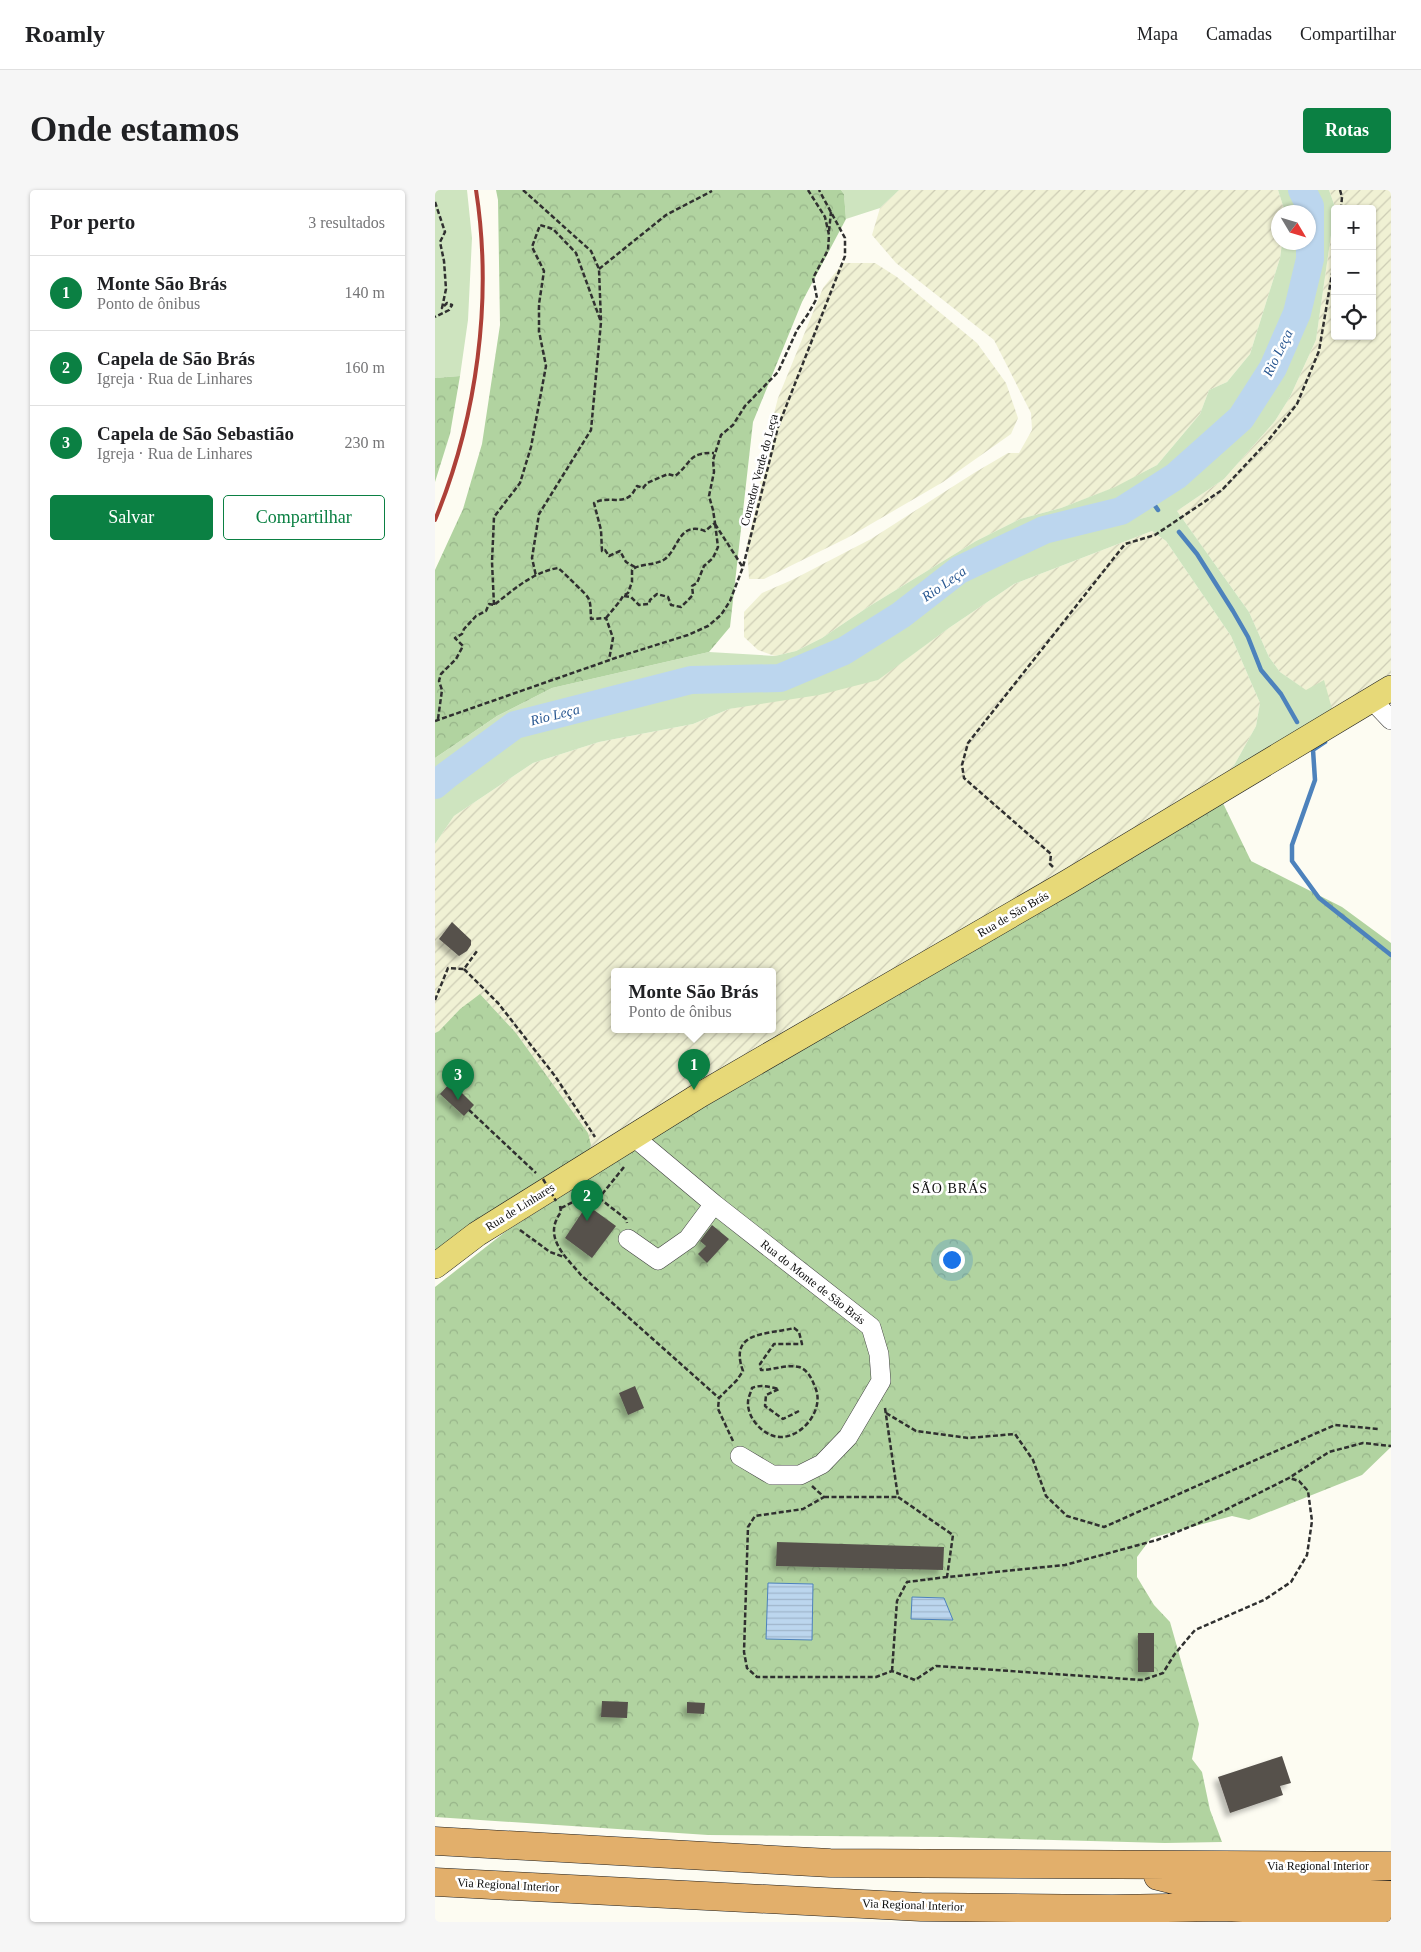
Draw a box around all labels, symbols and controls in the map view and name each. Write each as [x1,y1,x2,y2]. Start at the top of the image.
text: Roamly [25,21,105,47]
text: Mapa [1137,24,1178,44]
text: Camadas [1206,24,1272,44]
text: Compartilhar [1300,24,1396,44]
button: Rotas [1303,108,1391,153]
text: Onde estamos [30,110,239,149]
north arrow [1271,205,1316,250]
map controls [1331,205,1376,340]
button: + [1331,205,1376,250]
text: Por perto [50,210,135,234]
text: 3 resultados [308,214,385,231]
button: − [1331,250,1376,295]
text: Monte São Brás [97,273,227,294]
text: 1 [62,284,70,301]
text: 140 m [345,284,385,301]
text: Ponto de ônibus [97,295,200,312]
button: locate [1331,295,1376,340]
water label: Rio Leça [1260,327,1296,380]
text: Capela de São Brás [97,348,255,369]
text: 2 [62,359,70,376]
text: 160 m [345,359,385,376]
text: Igreja · Rua de Linhares [97,370,252,387]
street label: Corredor Verde do Leça [737,412,781,528]
text: Capela de São Sebastião [97,423,294,444]
text: 3 [62,434,70,451]
text: 230 m [345,434,385,451]
text: Igreja · Rua de Linhares [97,445,252,462]
button: Salvar [50,495,213,540]
button: Compartilhar [223,495,385,540]
water label: Rio Leça [918,563,969,605]
water label: Rio Leça [528,702,581,729]
street label: Rua de São Brás [975,888,1051,940]
popup [611,968,776,1033]
text: Monte São Brás [629,981,758,1002]
text: Ponto de ônibus [629,1003,732,1020]
pin: 1 [678,1049,710,1090]
pin: 3 [442,1059,474,1100]
street label: Rua de Linhares [483,1180,557,1234]
pin: 2 [571,1180,603,1221]
district label: SÃO BRÁS [912,1180,988,1196]
street label: Rua do Monte de São Brás [758,1237,868,1327]
your location [939,1247,965,1273]
street label: Via Regional Interior [1267,1859,1369,1873]
street label: Via Regional Interior [457,1875,559,1895]
street label: Via Regional Interior [862,1896,964,1914]

